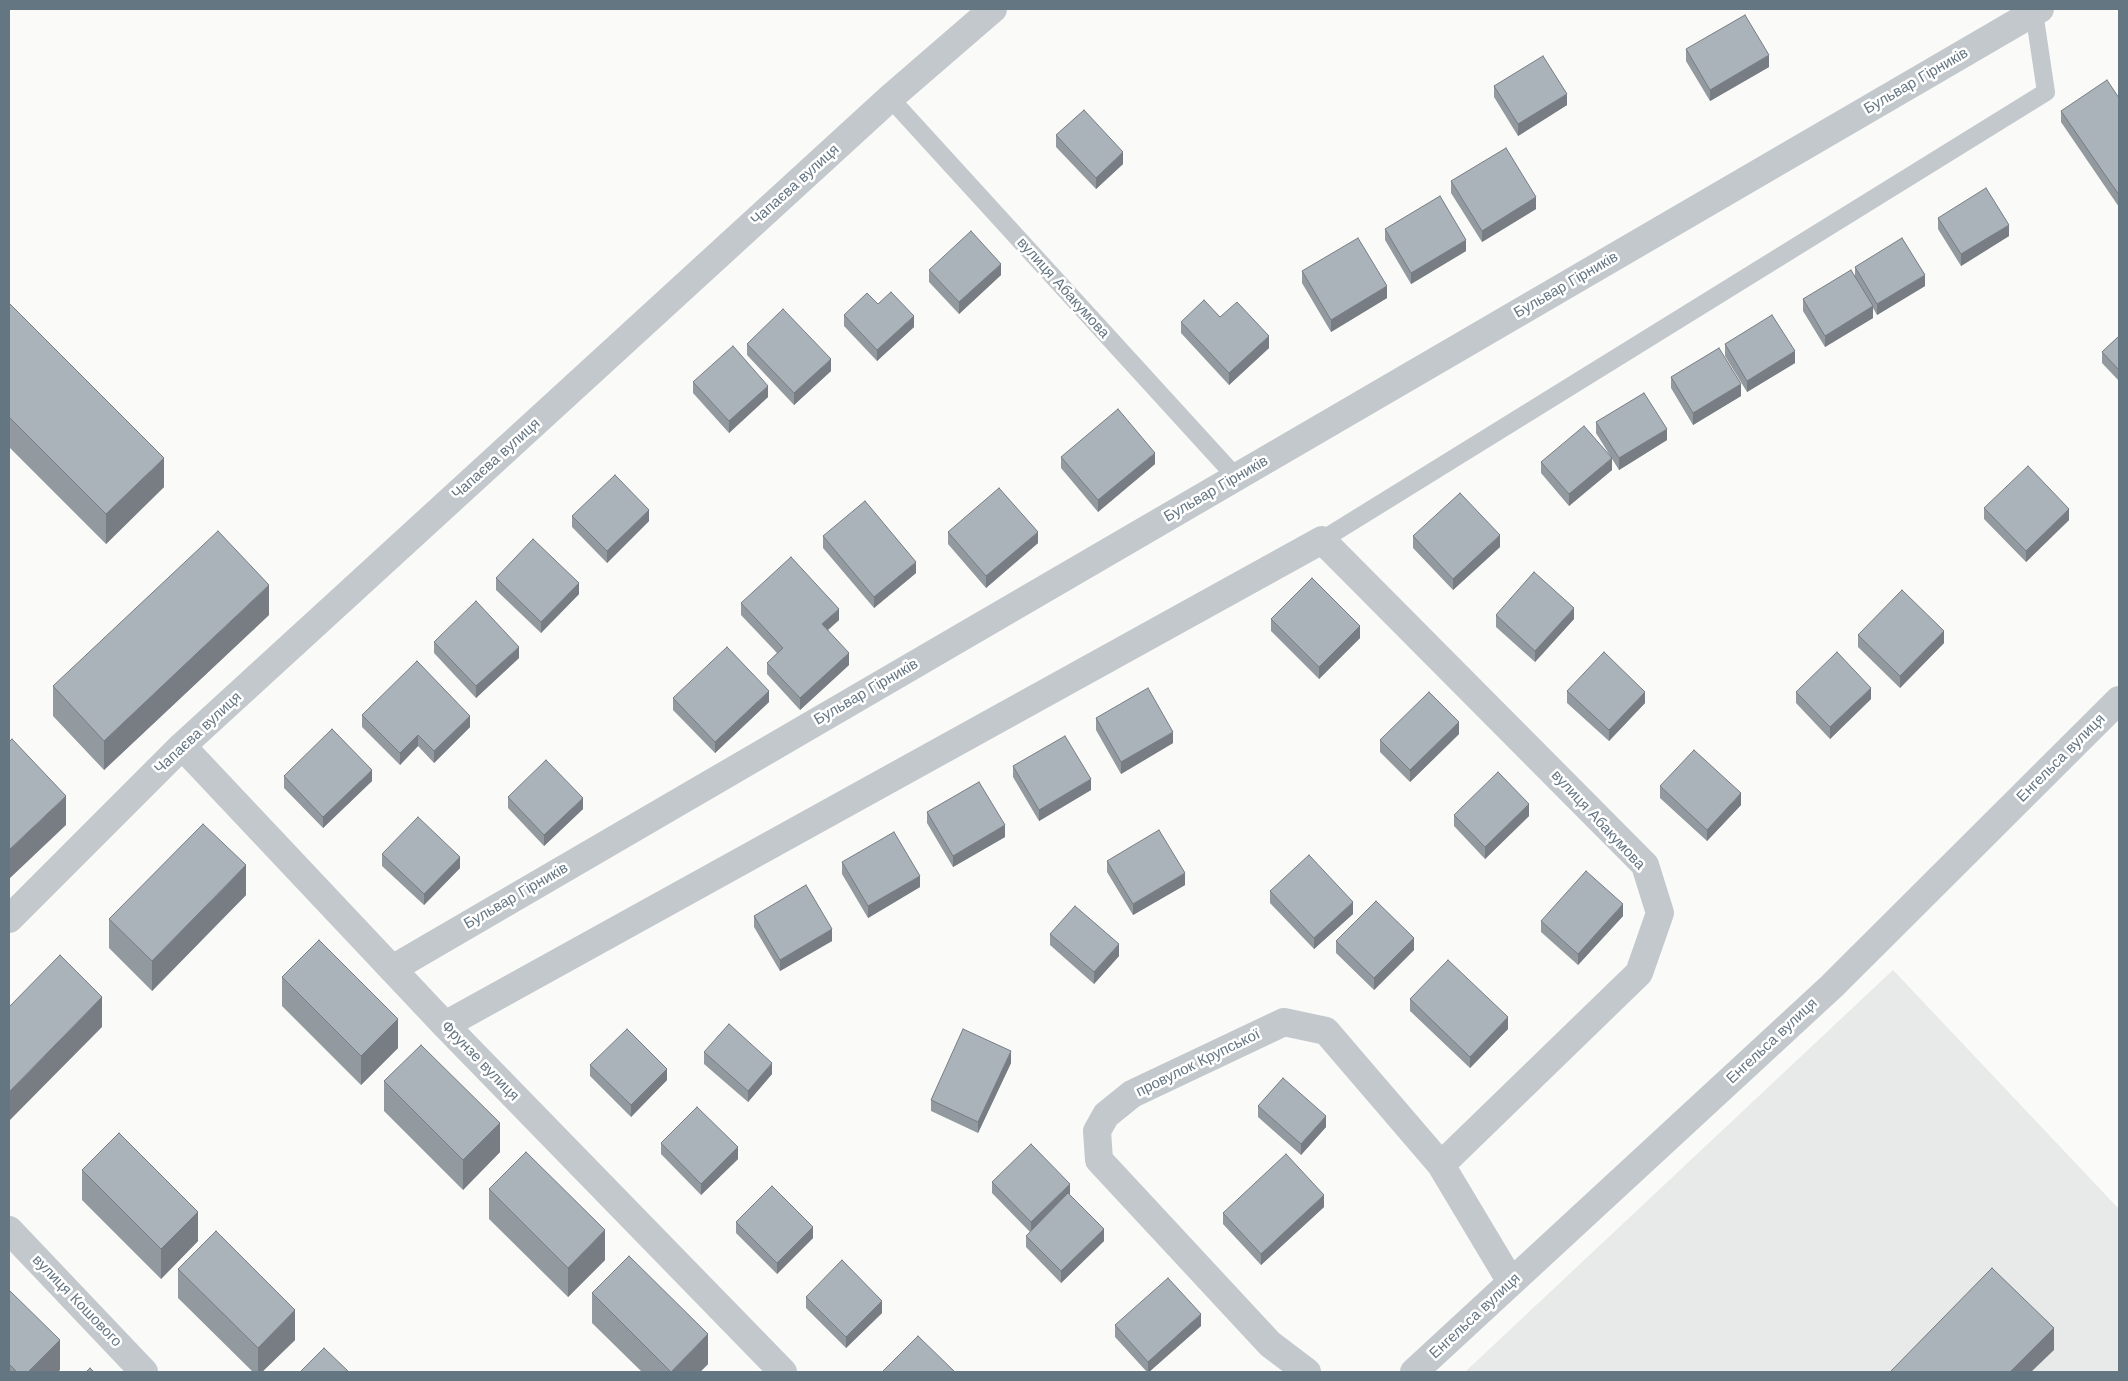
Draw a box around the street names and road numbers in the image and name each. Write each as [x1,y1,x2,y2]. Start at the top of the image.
street label: Бульвар Гірників [1861,44,1971,118]
street label: Чапаєва вулиця [747,141,843,229]
street label: вулиця Абакумова [1013,234,1113,342]
street label: Бульвар Гірників [1511,248,1621,322]
street label: Чапаєва вулиця [448,415,544,503]
street label: Бульвар Гірників [1161,452,1271,526]
street label: Бульвар Гірників [811,655,921,729]
street label: Чапаєва вулиця [151,688,245,778]
street label: Енгельса вулиця [2013,710,2109,806]
street label: вулиця Абакумова [1547,767,1649,873]
street label: Бульвар Гірників [461,859,571,933]
street label: Енгельса вулиця [1723,994,1821,1088]
street label: Фрунзе вулиця [437,1017,523,1105]
street label: провулок Крупської [1133,1025,1263,1101]
street label: вулиця Кошового [29,1251,125,1351]
street label: Енгельса вулиця [1426,1269,1524,1363]

